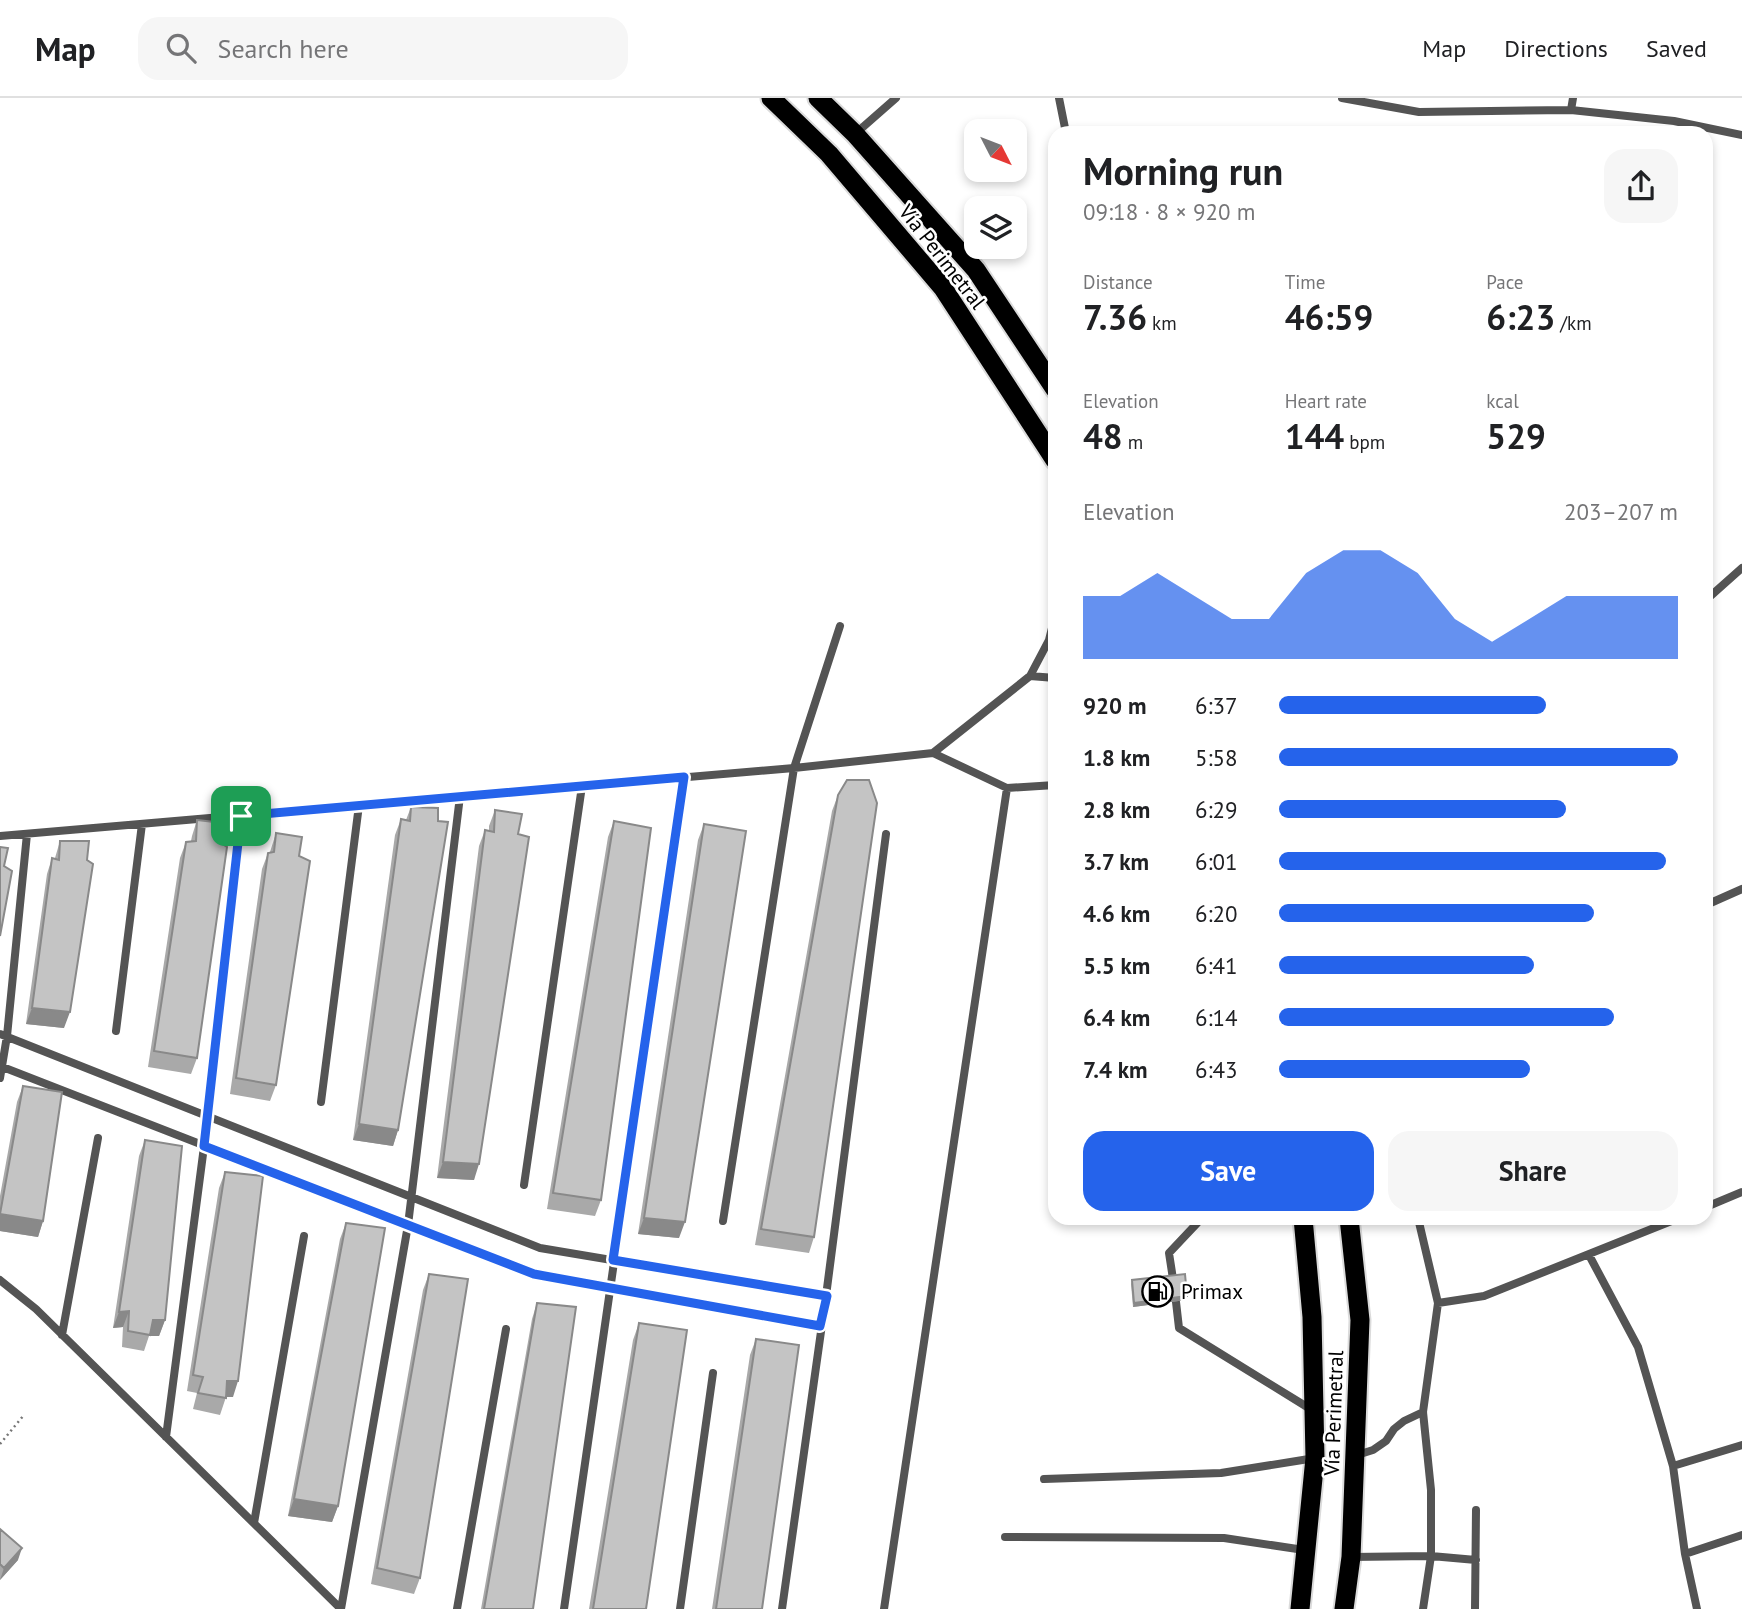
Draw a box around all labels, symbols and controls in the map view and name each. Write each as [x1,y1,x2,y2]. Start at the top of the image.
search box [138,17,628,80]
text: Map [35,27,96,70]
icon: search [162,29,200,67]
text: Search here [218,32,349,65]
text: Map [1422,33,1466,64]
text: Directions [1504,33,1608,64]
text: Saved [1646,33,1707,64]
north arrow [964,119,1027,182]
map controls [964,119,1027,259]
text: Morning run [1083,146,1283,195]
button: share [1604,149,1678,223]
button: layers [964,196,1027,259]
text: 09:18 · 8 × 920 m [1083,197,1255,226]
street label: Vía Perimetral [892,198,992,314]
text: Distance [1083,270,1153,294]
text: Time [1285,270,1325,294]
text: Pace [1486,270,1524,294]
text: 7.36 [1083,294,1147,340]
text: 46:59 [1285,294,1373,340]
text: 6:23 [1486,294,1555,340]
text: km [1147,311,1177,335]
text: /km [1555,311,1592,335]
text: Elevation [1083,389,1159,413]
text: Heart rate [1285,389,1367,413]
text: kcal [1486,389,1519,413]
text: 48 [1083,413,1123,459]
text: 144 [1285,413,1344,459]
text: 529 [1486,413,1546,459]
text: m [1123,430,1143,454]
text: bpm [1344,430,1385,454]
text: Elevation [1083,497,1175,526]
text: 203–207 m [1564,497,1678,526]
text: 920 m [1083,691,1146,720]
text: 6:37 [1195,691,1238,720]
text: 1.8 km [1083,743,1150,772]
text: 5:58 [1195,743,1238,772]
pin [211,786,271,846]
text: 2.8 km [1083,795,1150,824]
text: 6:29 [1195,795,1238,824]
icon: arrive [222,797,260,835]
text: 3.7 km [1083,847,1149,876]
text: 6:01 [1195,847,1238,876]
text: 4.6 km [1083,899,1150,928]
text: 6:20 [1195,899,1238,928]
text: 5.5 km [1083,951,1150,980]
text: 6:41 [1195,951,1238,980]
text: 6.4 km [1083,1003,1150,1032]
text: 6:14 [1195,1003,1238,1032]
text: 7.4 km [1083,1055,1148,1084]
text: 6:43 [1195,1055,1238,1084]
button: Save [1083,1131,1374,1211]
button: Share [1388,1131,1678,1211]
fuel station icon: Primax [1141,1275,1175,1309]
place label: Primax [1181,1278,1243,1305]
street label: Vía Perimetral [1318,1350,1349,1477]

